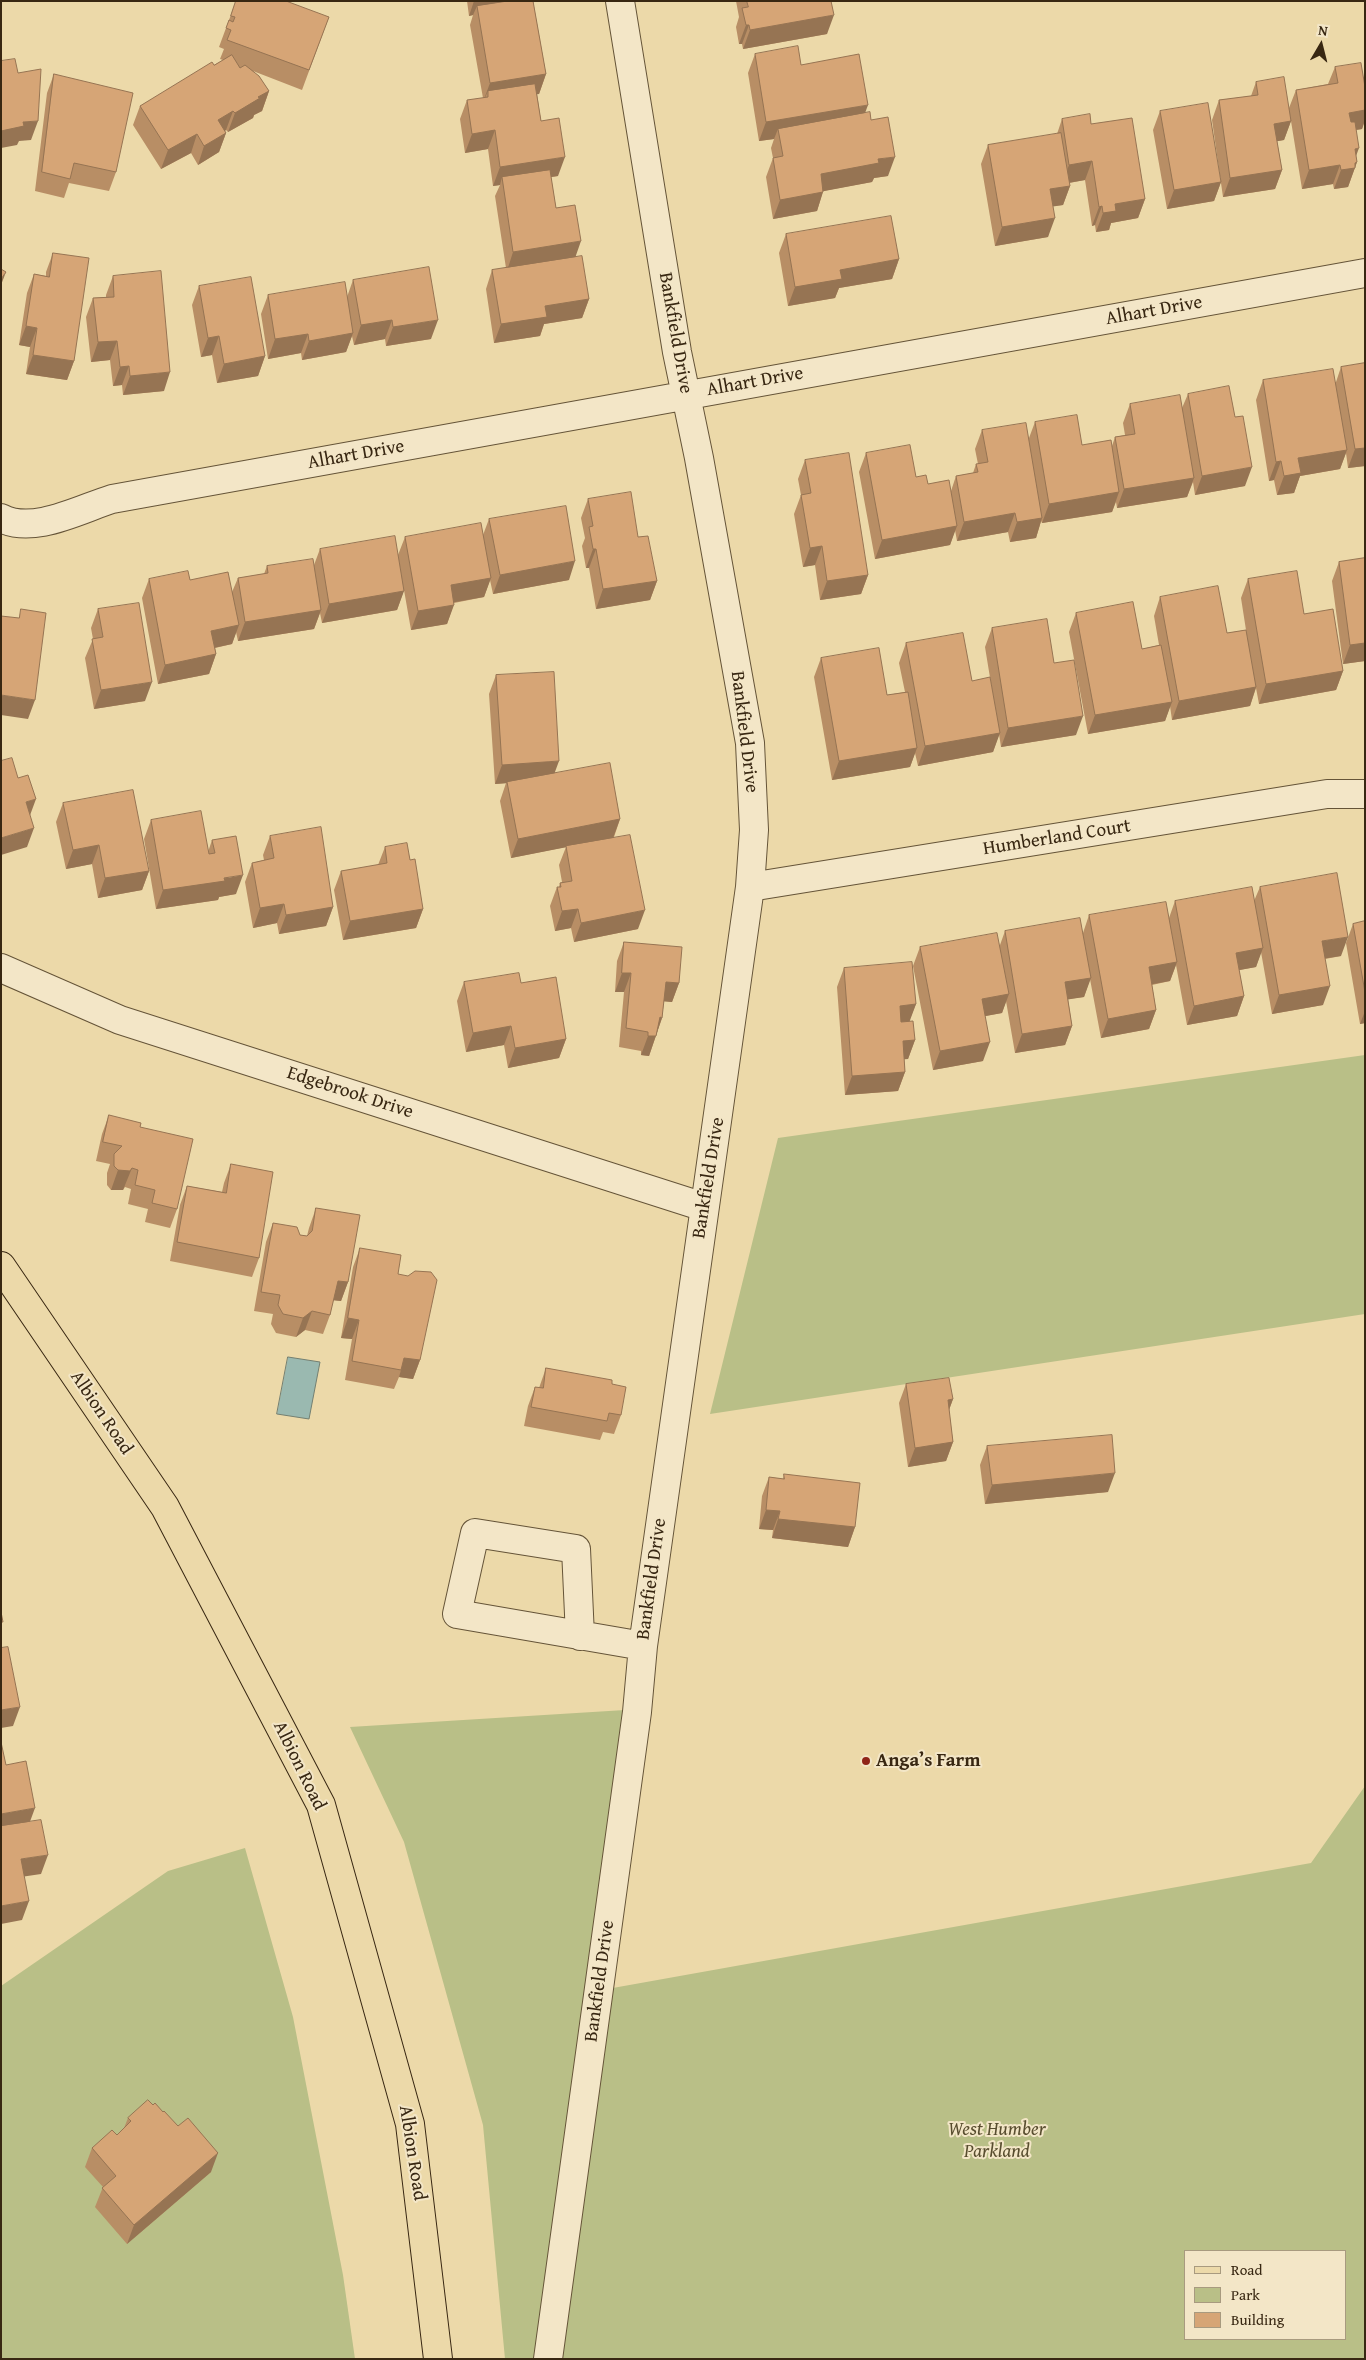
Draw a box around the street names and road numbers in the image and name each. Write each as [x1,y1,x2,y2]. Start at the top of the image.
street label: Bankfield Drive [653,271,697,395]
street label: Alhart Drive [1104,291,1204,331]
street label: Alhart Drive [705,362,805,402]
street label: Alhart Drive [306,435,406,475]
street label: Bankfield Drive [725,670,763,794]
street label: Humberland Court [982,815,1132,861]
street label: Edgebrook Drive [284,1062,416,1124]
street label: Bankfield Drive [688,1116,730,1240]
street label: Albion Road [65,1367,137,1459]
street label: Bankfield Drive [632,1517,672,1641]
street label: Albion Road [268,1718,330,1814]
street label: Bankfield Drive [580,1919,620,2043]
street label: Albion Road [393,2104,431,2202]

